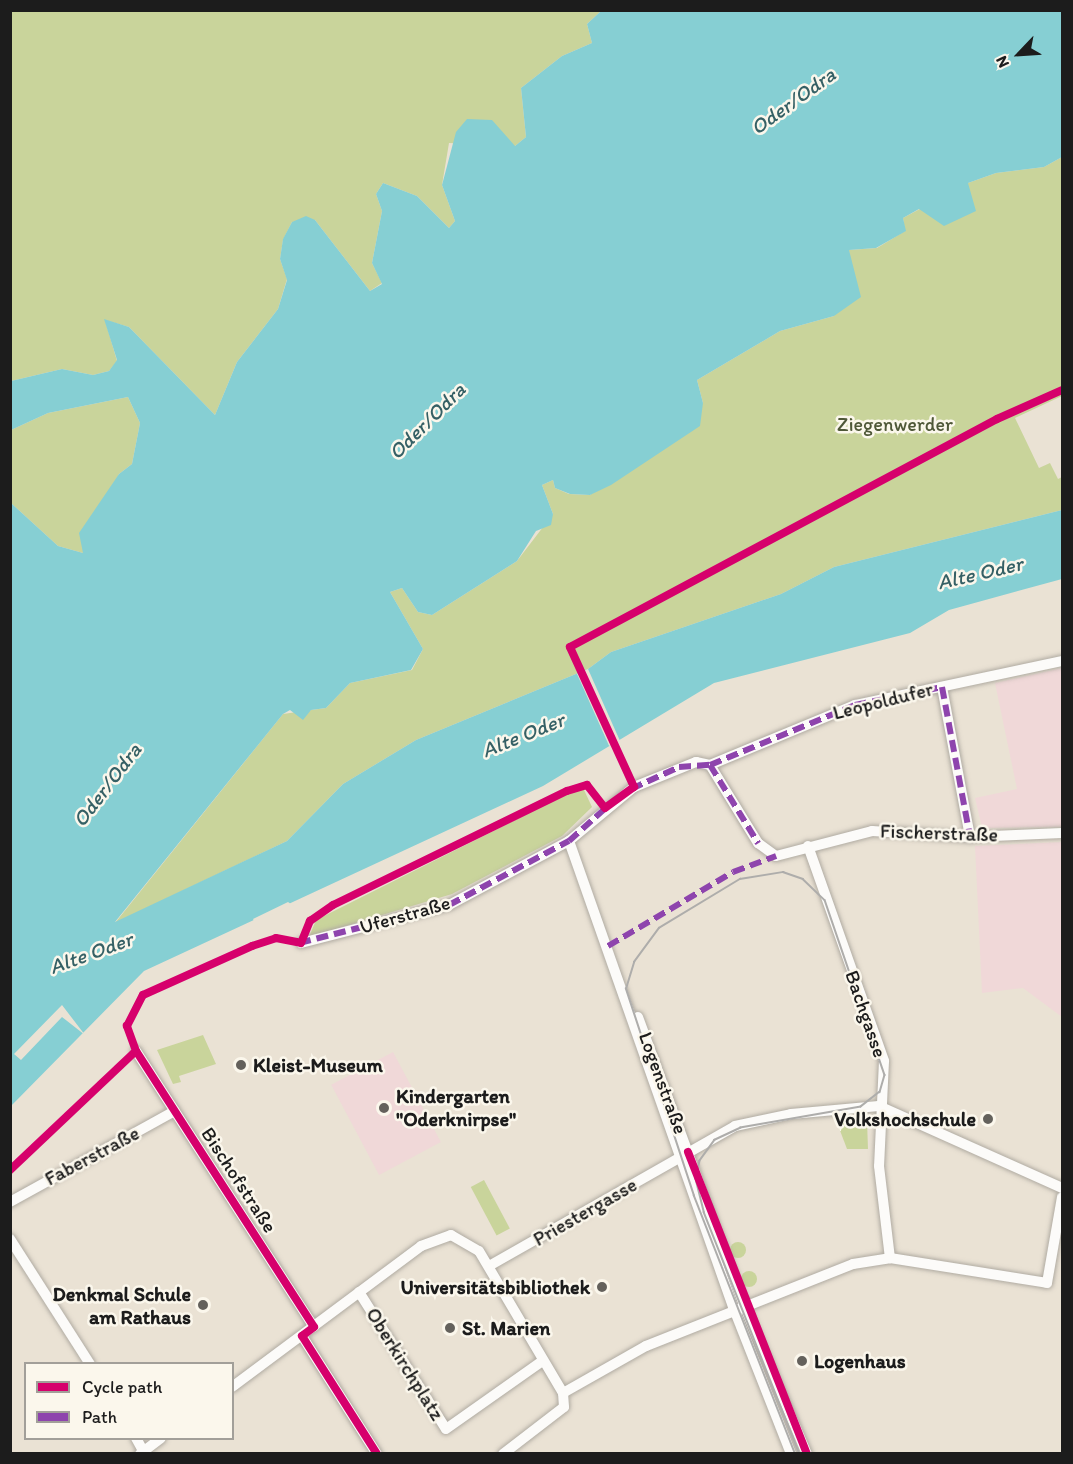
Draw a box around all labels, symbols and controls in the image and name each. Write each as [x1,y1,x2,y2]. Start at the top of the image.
north arrow [989,24,1049,84]
text: N [991,53,1013,71]
water label: Oder/Odra [746,62,840,140]
water label: Oder/Odra [383,377,471,465]
park label: Ziegenwerder [837,412,953,436]
water label: Alte Oder [935,551,1025,595]
street label: Leopoldufer [830,677,936,725]
water label: Alte Oder [478,707,568,763]
water label: Oder/Odra [67,738,147,832]
street label: Fischerstraße [880,819,998,847]
street label: Uferstraße [357,891,453,939]
water label: Alte Oder [46,926,136,980]
street label: Bachgasse [840,967,892,1061]
street label: Logenstraße [633,1029,693,1137]
place label: Kleist-Museum [253,1053,383,1077]
marker: Kleist-Museum [234,1058,248,1072]
place label: Kindergarten "Oderknirpse" [396,1084,516,1131]
marker: Kindergarten "Oderknirpse" [377,1101,391,1115]
place label: Volkshochschule [834,1107,976,1131]
marker: Volkshochschule [981,1112,995,1126]
street label: Faberstraße [41,1121,143,1191]
street label: Bischofstraße [196,1123,282,1237]
street label: Priestergasse [529,1173,641,1251]
place label: Universitätsbibliothek [400,1275,590,1299]
marker: Universitätsbibliothek [595,1280,609,1294]
place label: Denkmal Schule am Rathaus [53,1282,191,1329]
marker: Denkmal Schule am Rathaus [196,1298,210,1312]
street label: Oberkirchplatz [361,1303,449,1425]
place label: St. Marien [462,1316,550,1340]
marker: St. Marien [443,1321,457,1335]
place label: Logenhaus [814,1349,906,1373]
marker: Logenhaus [795,1354,809,1368]
legend [24,1362,234,1440]
text: Cycle path [82,1376,162,1398]
text: Path [82,1406,117,1428]

